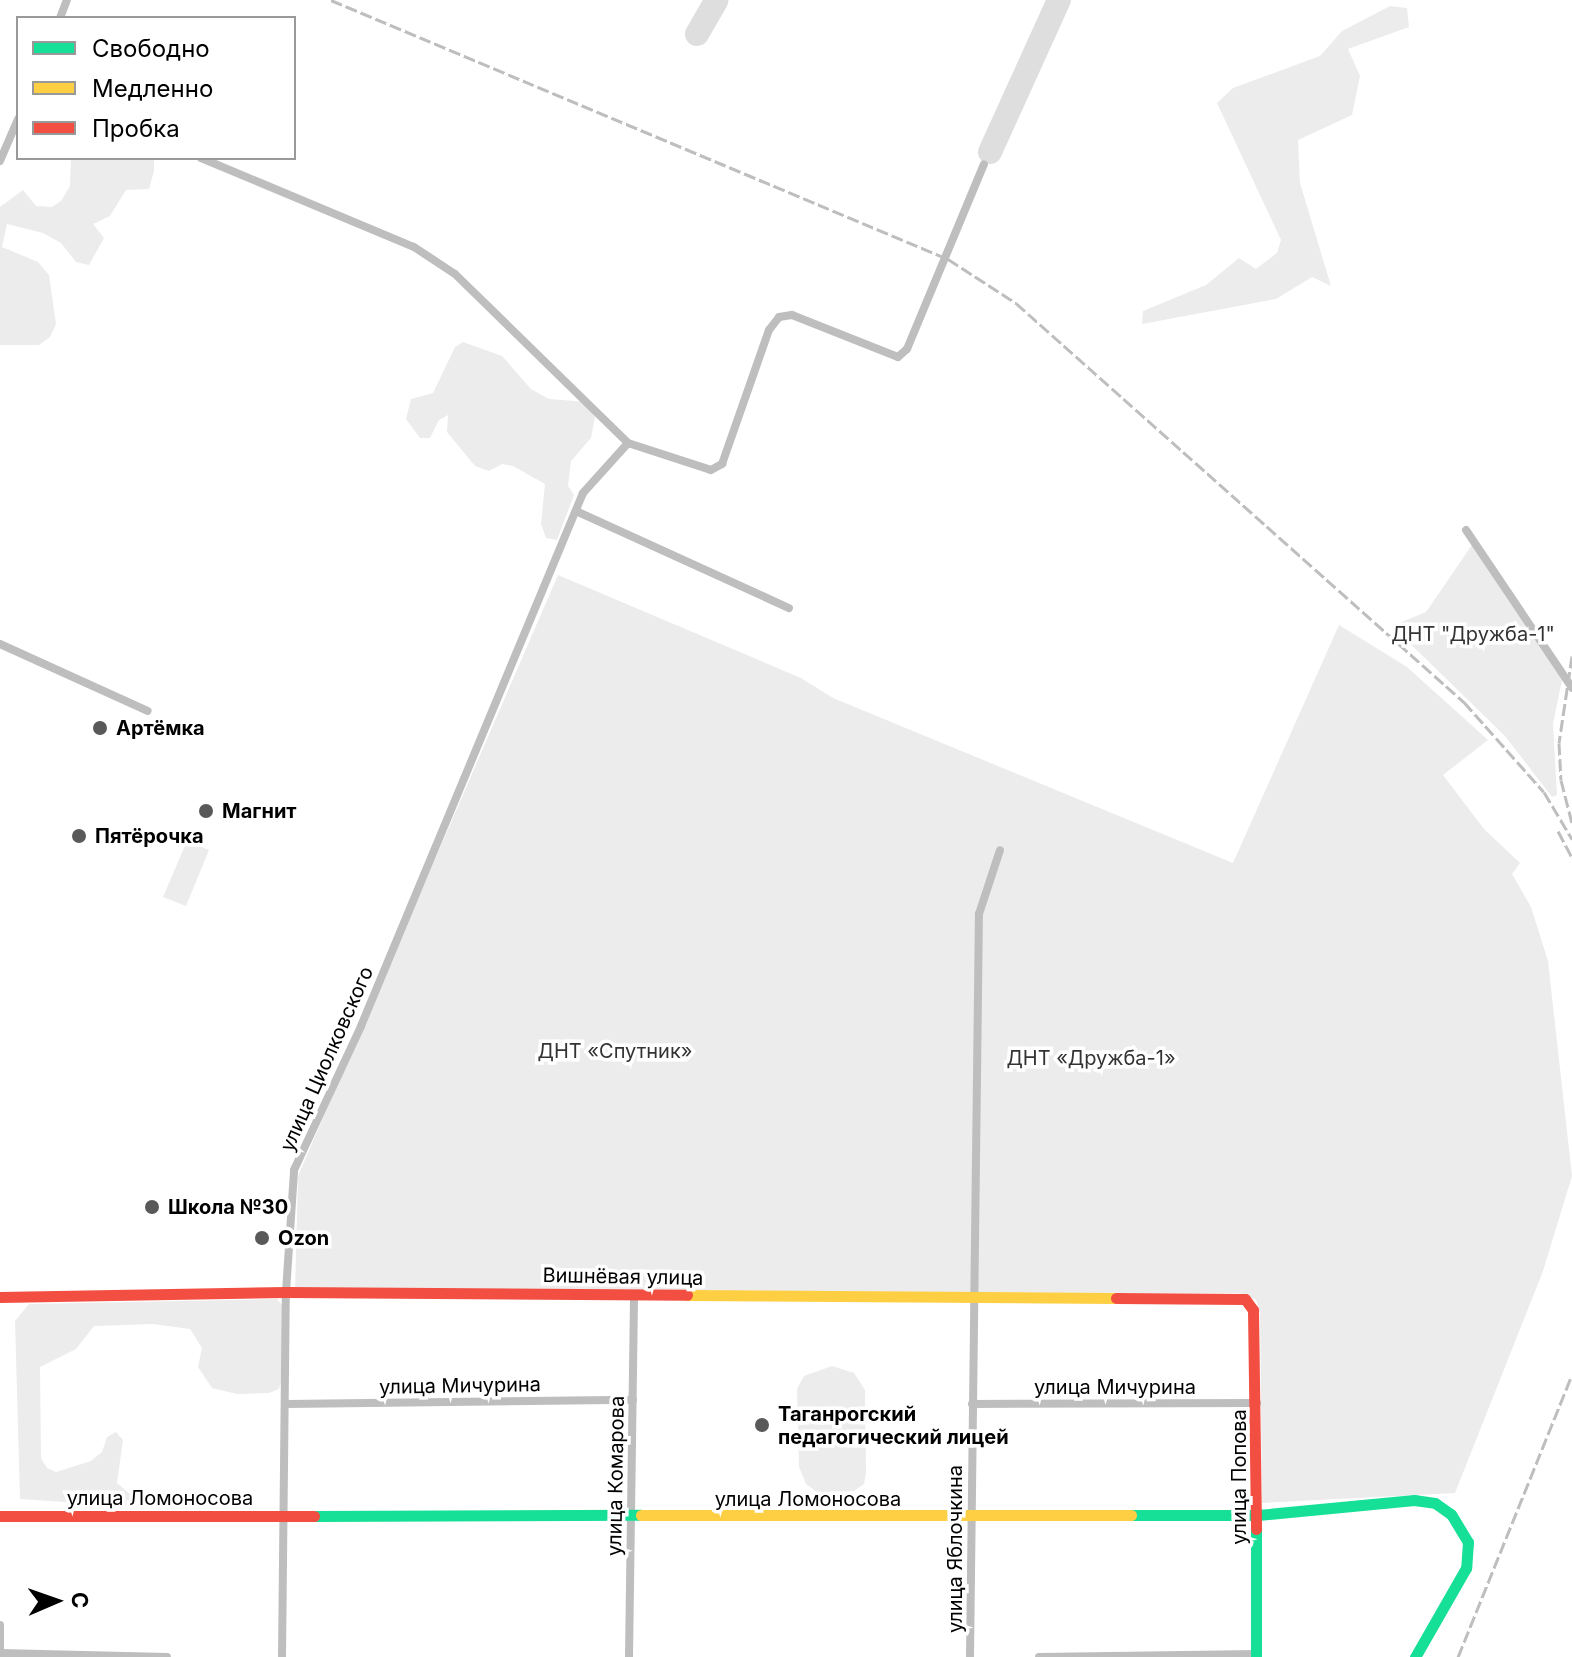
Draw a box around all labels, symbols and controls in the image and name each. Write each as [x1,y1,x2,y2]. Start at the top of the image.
legend [16,16,296,160]
text: Свободно [92,34,210,63]
text: Медленно [92,74,213,103]
text: Пробка [92,114,180,143]
park label: ДНТ "Дружба-1" [1391,622,1555,646]
place label: Артёмка [116,716,205,740]
marker: Артёмка [91,719,109,737]
place label: Магнит [222,799,297,823]
marker: Магнит [197,802,215,820]
place label: Пятёрочка [95,824,203,848]
marker: Пятёрочка [70,827,88,845]
street label: улица Циолковского [275,963,379,1155]
park label: ДНТ «Спутник» [538,1039,692,1063]
park label: ДНТ «Дружба-1» [1006,1046,1176,1070]
place label: Школа №30 [168,1195,288,1219]
marker: Школа №30 [143,1198,161,1216]
place label: Ozon [278,1226,329,1250]
marker: Ozon [253,1229,271,1247]
street label: Вишнёвая улица [542,1264,704,1290]
street label: улица Мичурина [379,1373,541,1399]
street label: улица Мичурина [1034,1375,1196,1399]
street label: улица Комарова [603,1396,629,1556]
place label: Таганрогский педагогический лицей [778,1402,1009,1449]
street label: улица Попова [1227,1409,1251,1545]
marker: Таганрогский педагогический лицей [753,1416,771,1434]
street label: улица Яблочкина [943,1465,967,1633]
street label: улица Ломоносова [67,1486,253,1510]
street label: улица Ломоносова [715,1487,901,1511]
north arrow [16,1561,96,1641]
text: С [67,1592,93,1609]

